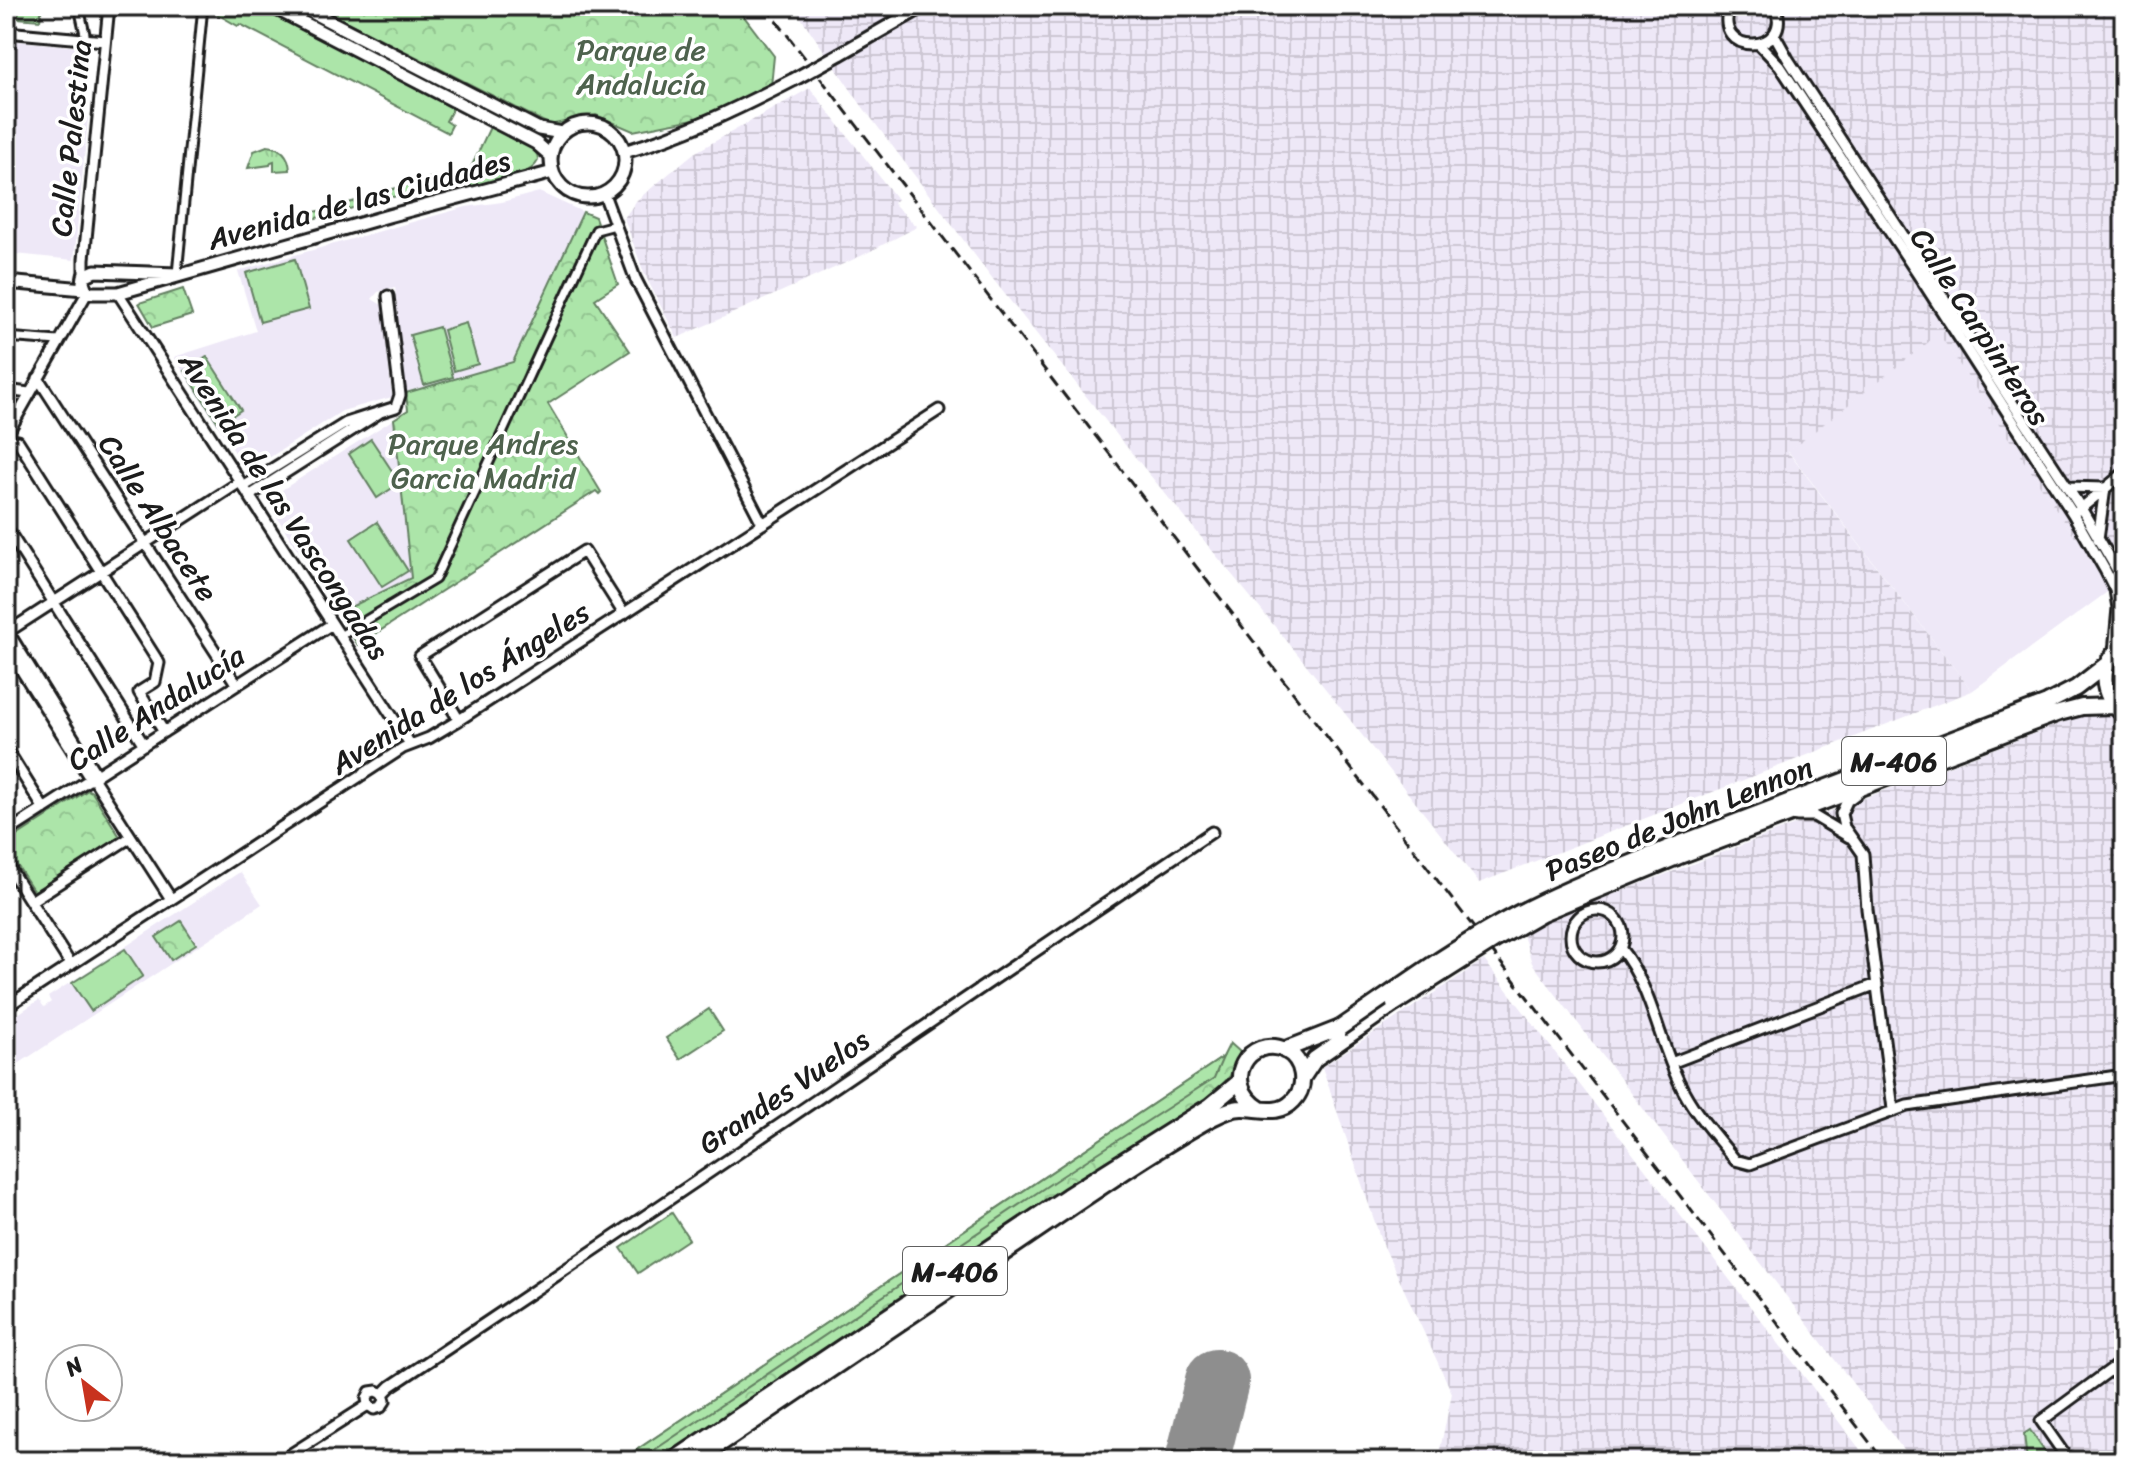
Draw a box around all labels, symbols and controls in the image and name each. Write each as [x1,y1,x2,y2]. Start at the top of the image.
park label: Parque de Andalucía [575,23,706,111]
street label: Calle Palestina [34,37,108,239]
street label: Avenida de las Ciudades [201,133,517,267]
street label: Calle Carpinteros [1895,216,2065,438]
street label: Avenida de las Vascongadas [163,340,405,672]
park label: Parque Andres Garcia Madrid [388,417,579,505]
street label: Calle Albacete [83,423,233,613]
street label: Avenida de los Ángeles [318,586,601,790]
street label: Calle Andalucía [56,629,257,786]
road number: M-406 [1842,737,1946,785]
street label: Paseo de John Lennon [1537,741,1821,897]
street label: Grandes Vuelos [687,1014,882,1170]
road number: M-406 [903,1247,1007,1295]
north arrow [44,1343,124,1423]
text: N [57,1345,91,1387]

